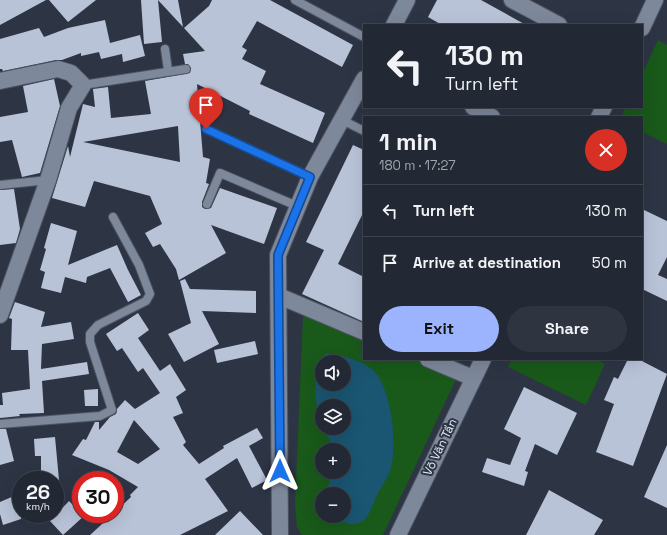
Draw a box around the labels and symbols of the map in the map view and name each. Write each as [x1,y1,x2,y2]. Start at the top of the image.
pin [189,88,223,129]
street label: Võ Văn Tần [419,416,461,478]
position arrow [259,450,301,492]
speed limit sign: 30 [72,471,124,523]

